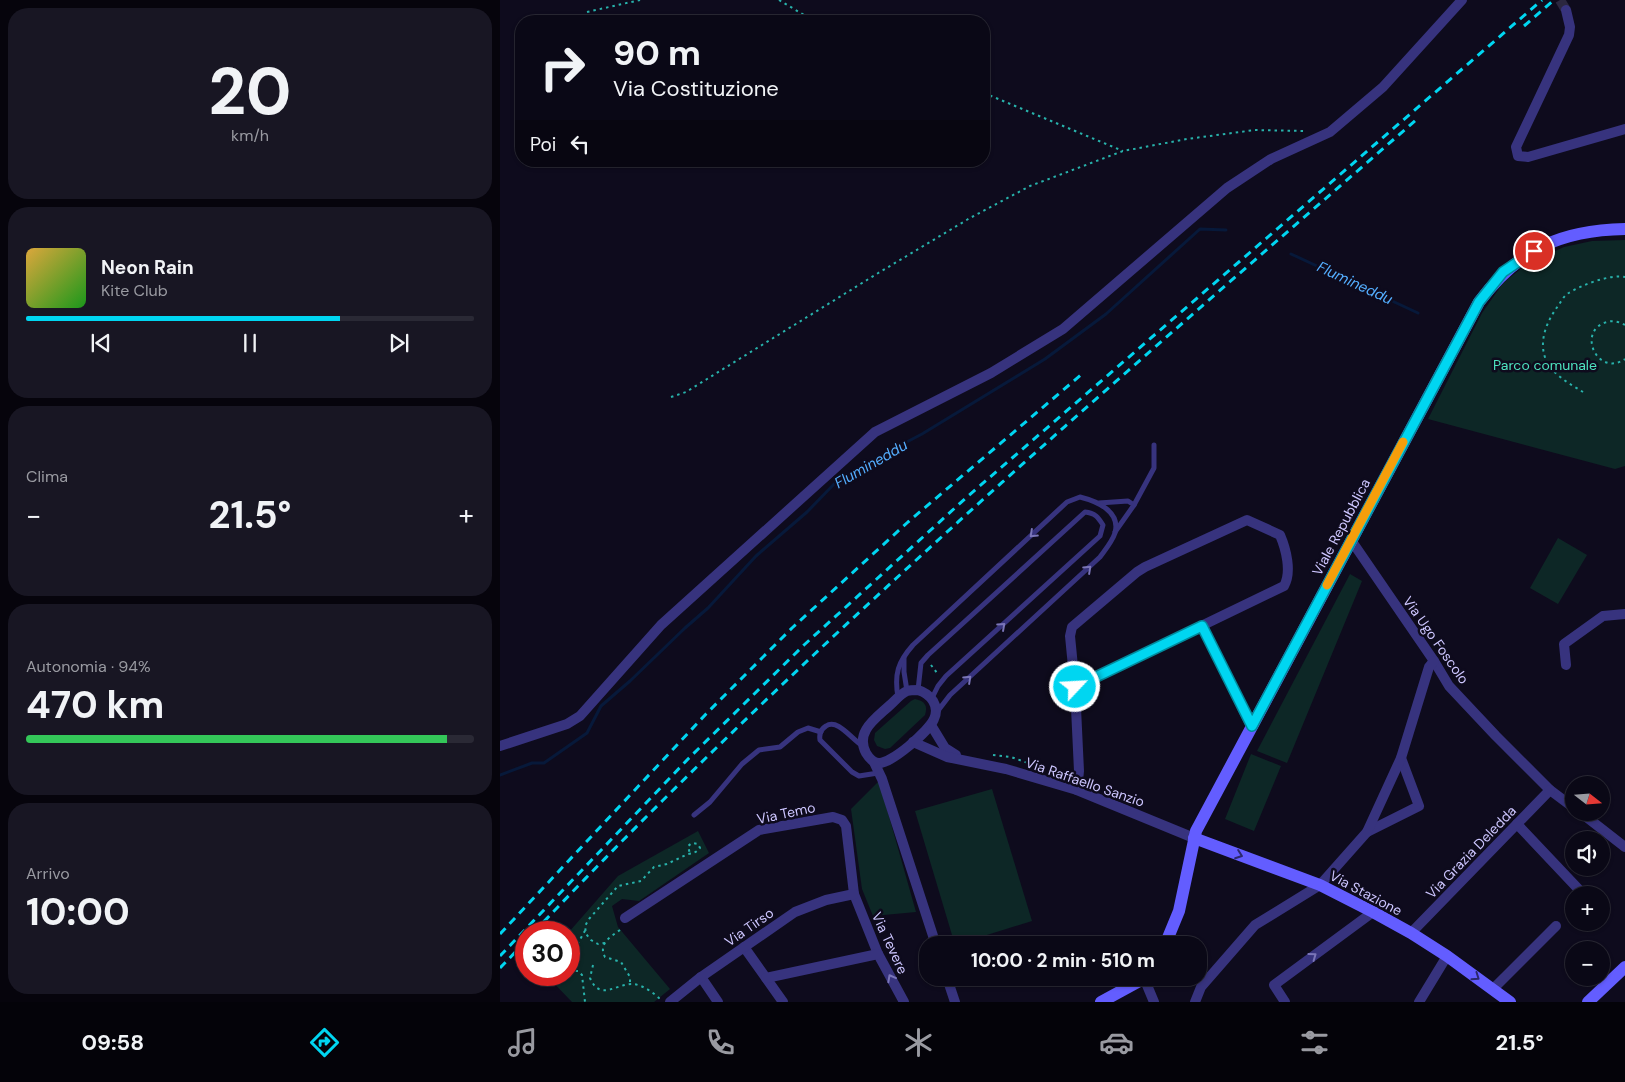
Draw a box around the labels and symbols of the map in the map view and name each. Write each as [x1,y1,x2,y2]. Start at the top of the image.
pin [1513,230,1555,272]
water label: Flumineddu [1314,257,1396,309]
park label: Parco comunale [1493,356,1597,374]
water label: Flumineddu [831,435,911,493]
street label: Viale Repubblica [1308,475,1374,579]
one-way arrow [1030,528,1039,537]
one-way arrow [1082,565,1091,574]
street label: Via Ugo Foscolo [1399,593,1473,687]
one-way arrow [996,623,1005,632]
position arrow [1048,660,1100,712]
one-way arrow [963,675,972,684]
street label: Via Raffaello Sanzio [1023,753,1147,811]
north arrow [1565,776,1610,821]
street label: Via Temo [755,798,817,828]
street label: Via Grazia Deledda [1422,802,1520,902]
one-way arrow [1235,849,1243,859]
street label: Via Stazione [1327,866,1405,920]
street label: Via Tirso [721,904,777,950]
street label: Via Tevere [868,909,912,977]
speed limit sign: 30 [515,921,580,986]
one-way arrow [1307,953,1317,962]
one-way arrow [1470,971,1480,980]
one-way arrow [887,974,897,983]

